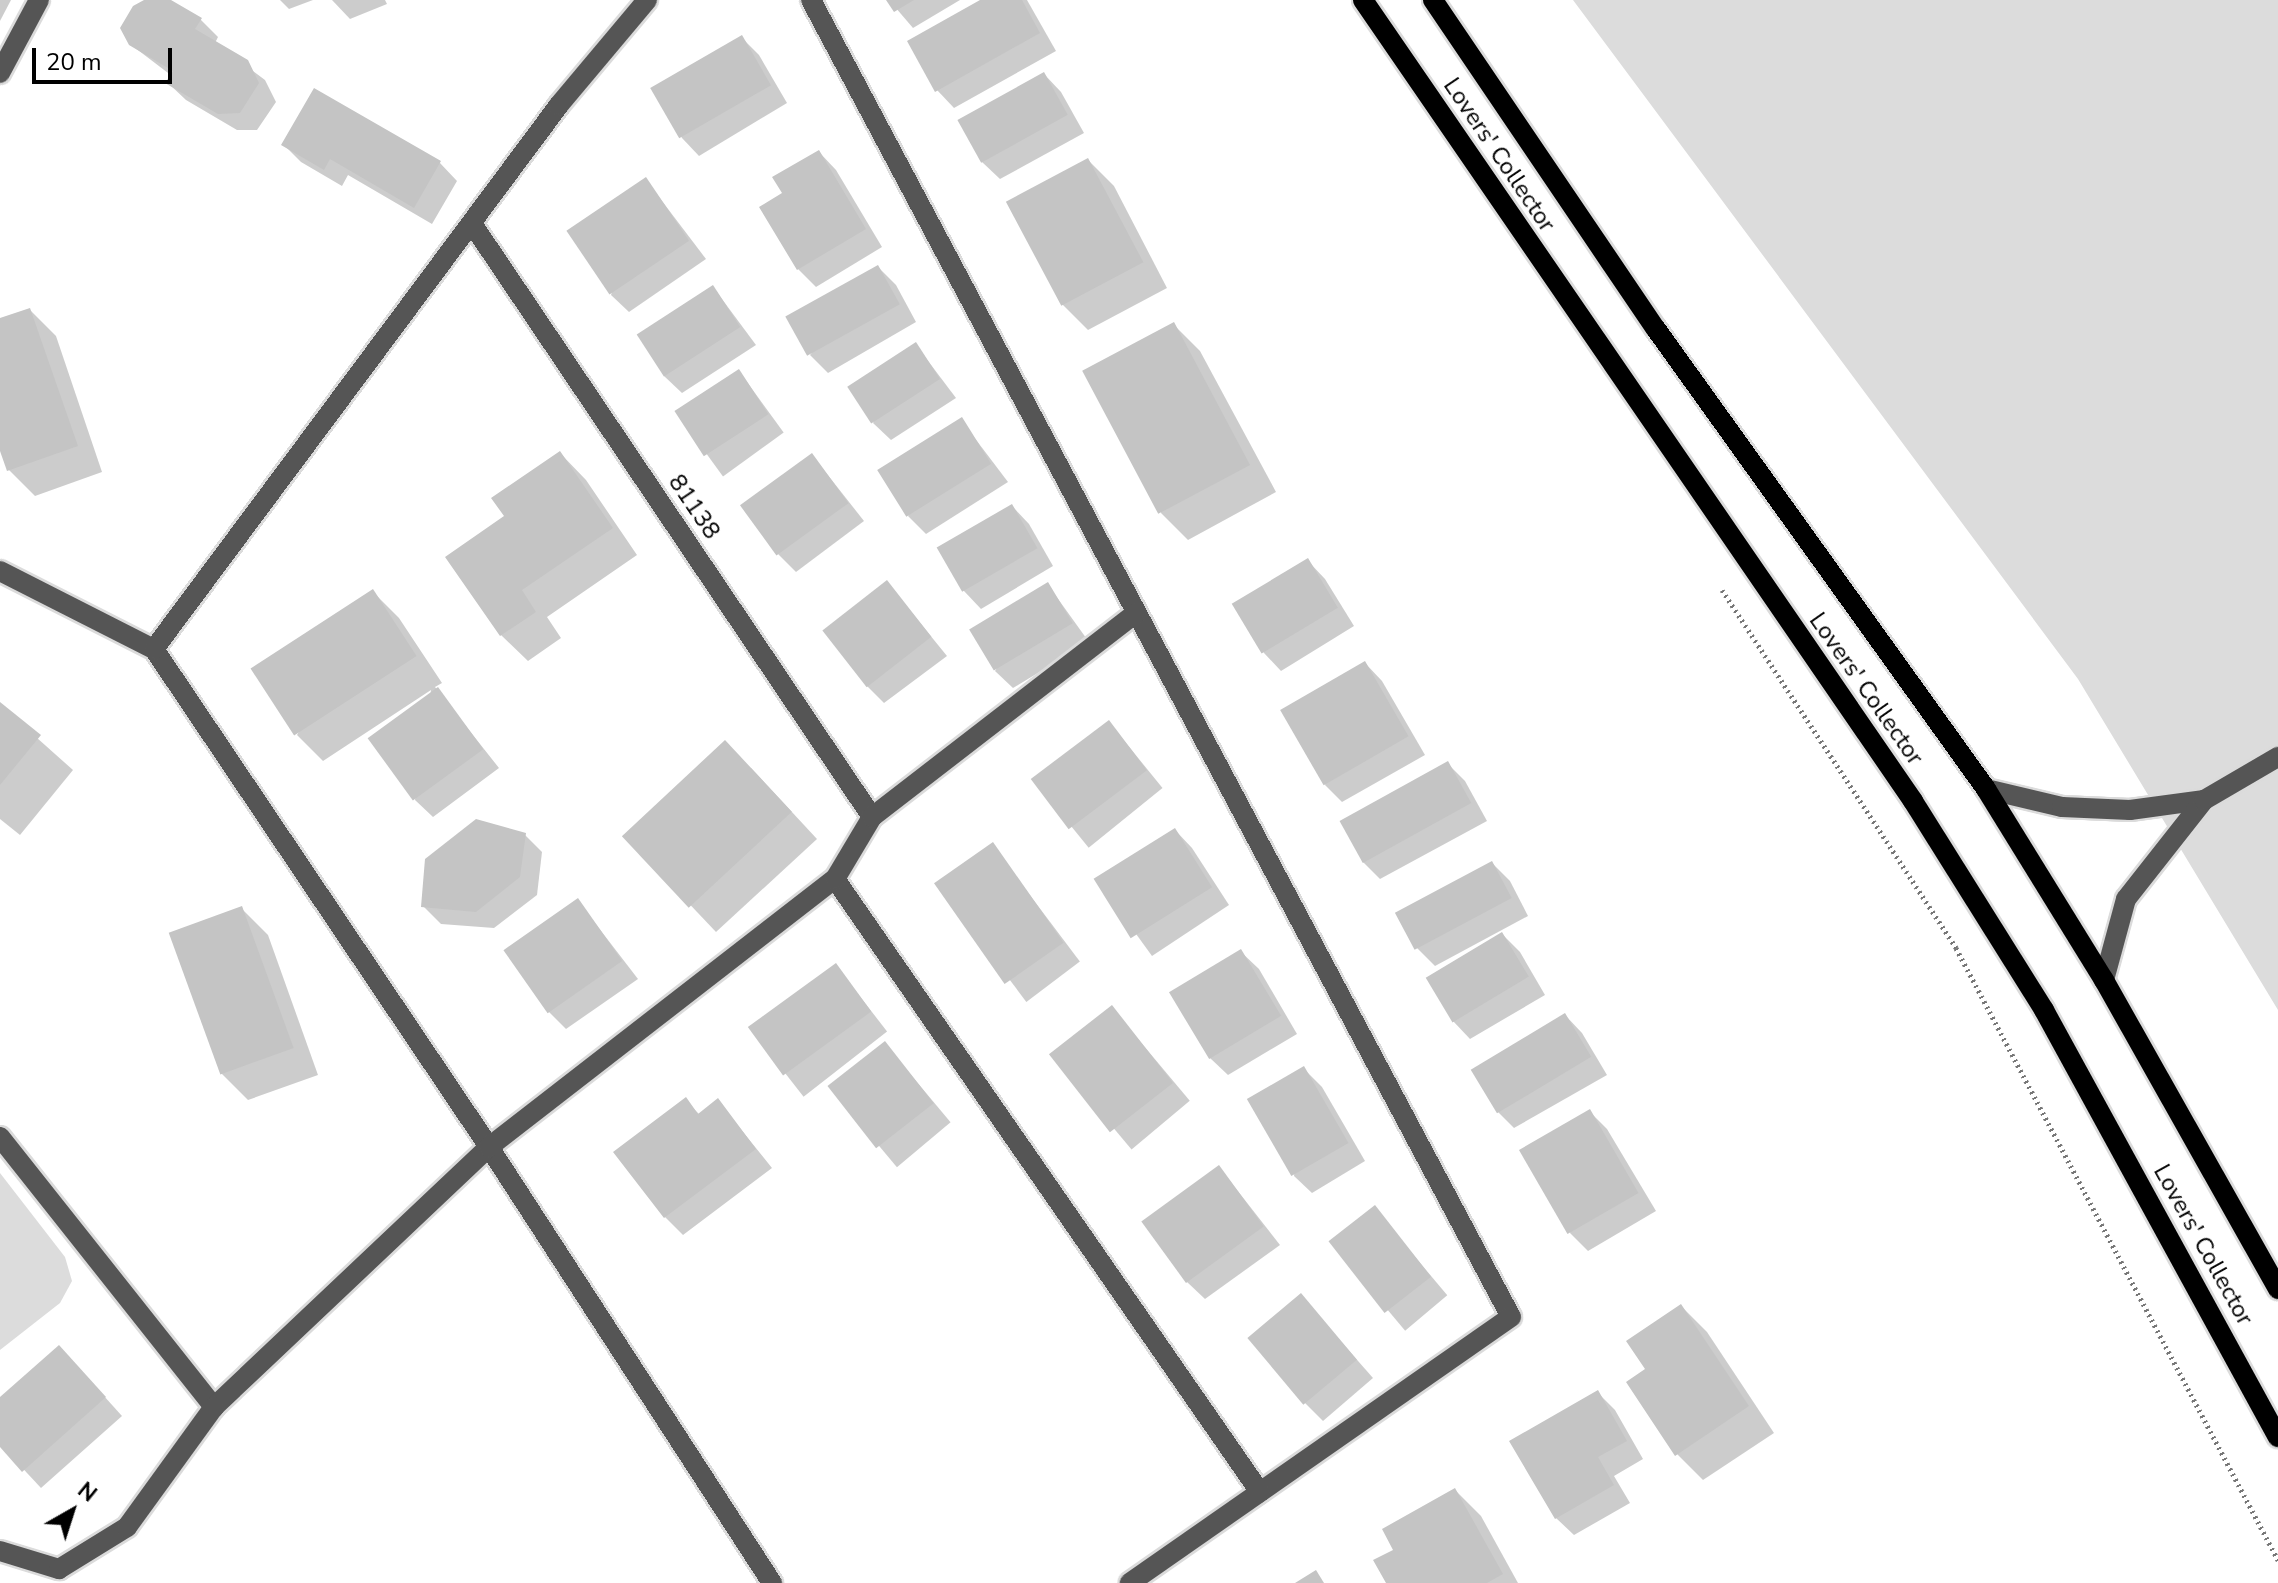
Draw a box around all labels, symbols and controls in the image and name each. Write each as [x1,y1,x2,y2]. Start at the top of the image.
scale bar [36,32,176,82]
text: 20 m [46,46,102,78]
street label: Lovers' Collector [1437,73,1561,237]
street label: 81138 [662,469,726,545]
street label: Lovers' Collector [1803,607,1929,771]
street label: Lovers' Collector [2147,1160,2259,1330]
north arrow [32,1471,112,1551]
text: N [71,1476,103,1509]

